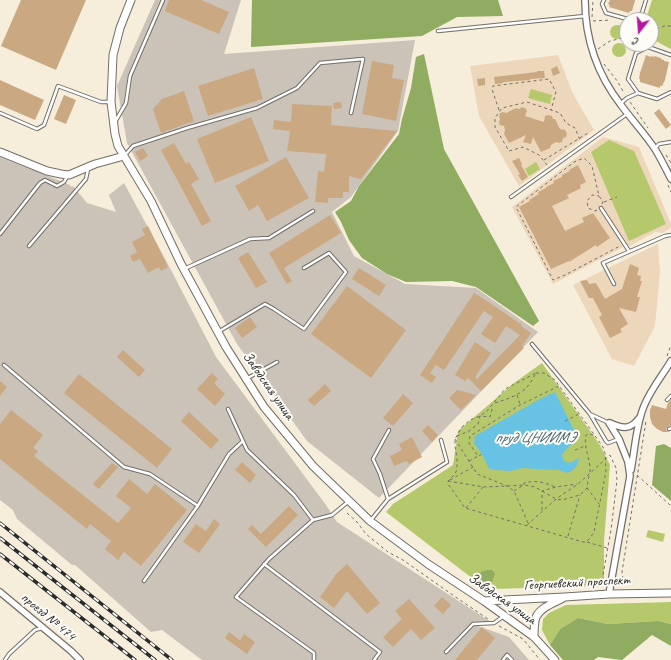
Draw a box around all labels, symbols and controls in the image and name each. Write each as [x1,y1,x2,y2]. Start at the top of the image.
north arrow [619,12,659,52]
text: С [631,35,640,50]
street label: Заводская улица [239,349,297,423]
water label: пруд ЦНИИМЭ [495,429,575,447]
street label: Заводская улица [465,570,539,628]
street label: Георгиевский проспект [523,572,631,594]
street label: проезд № 474 [17,589,79,645]

